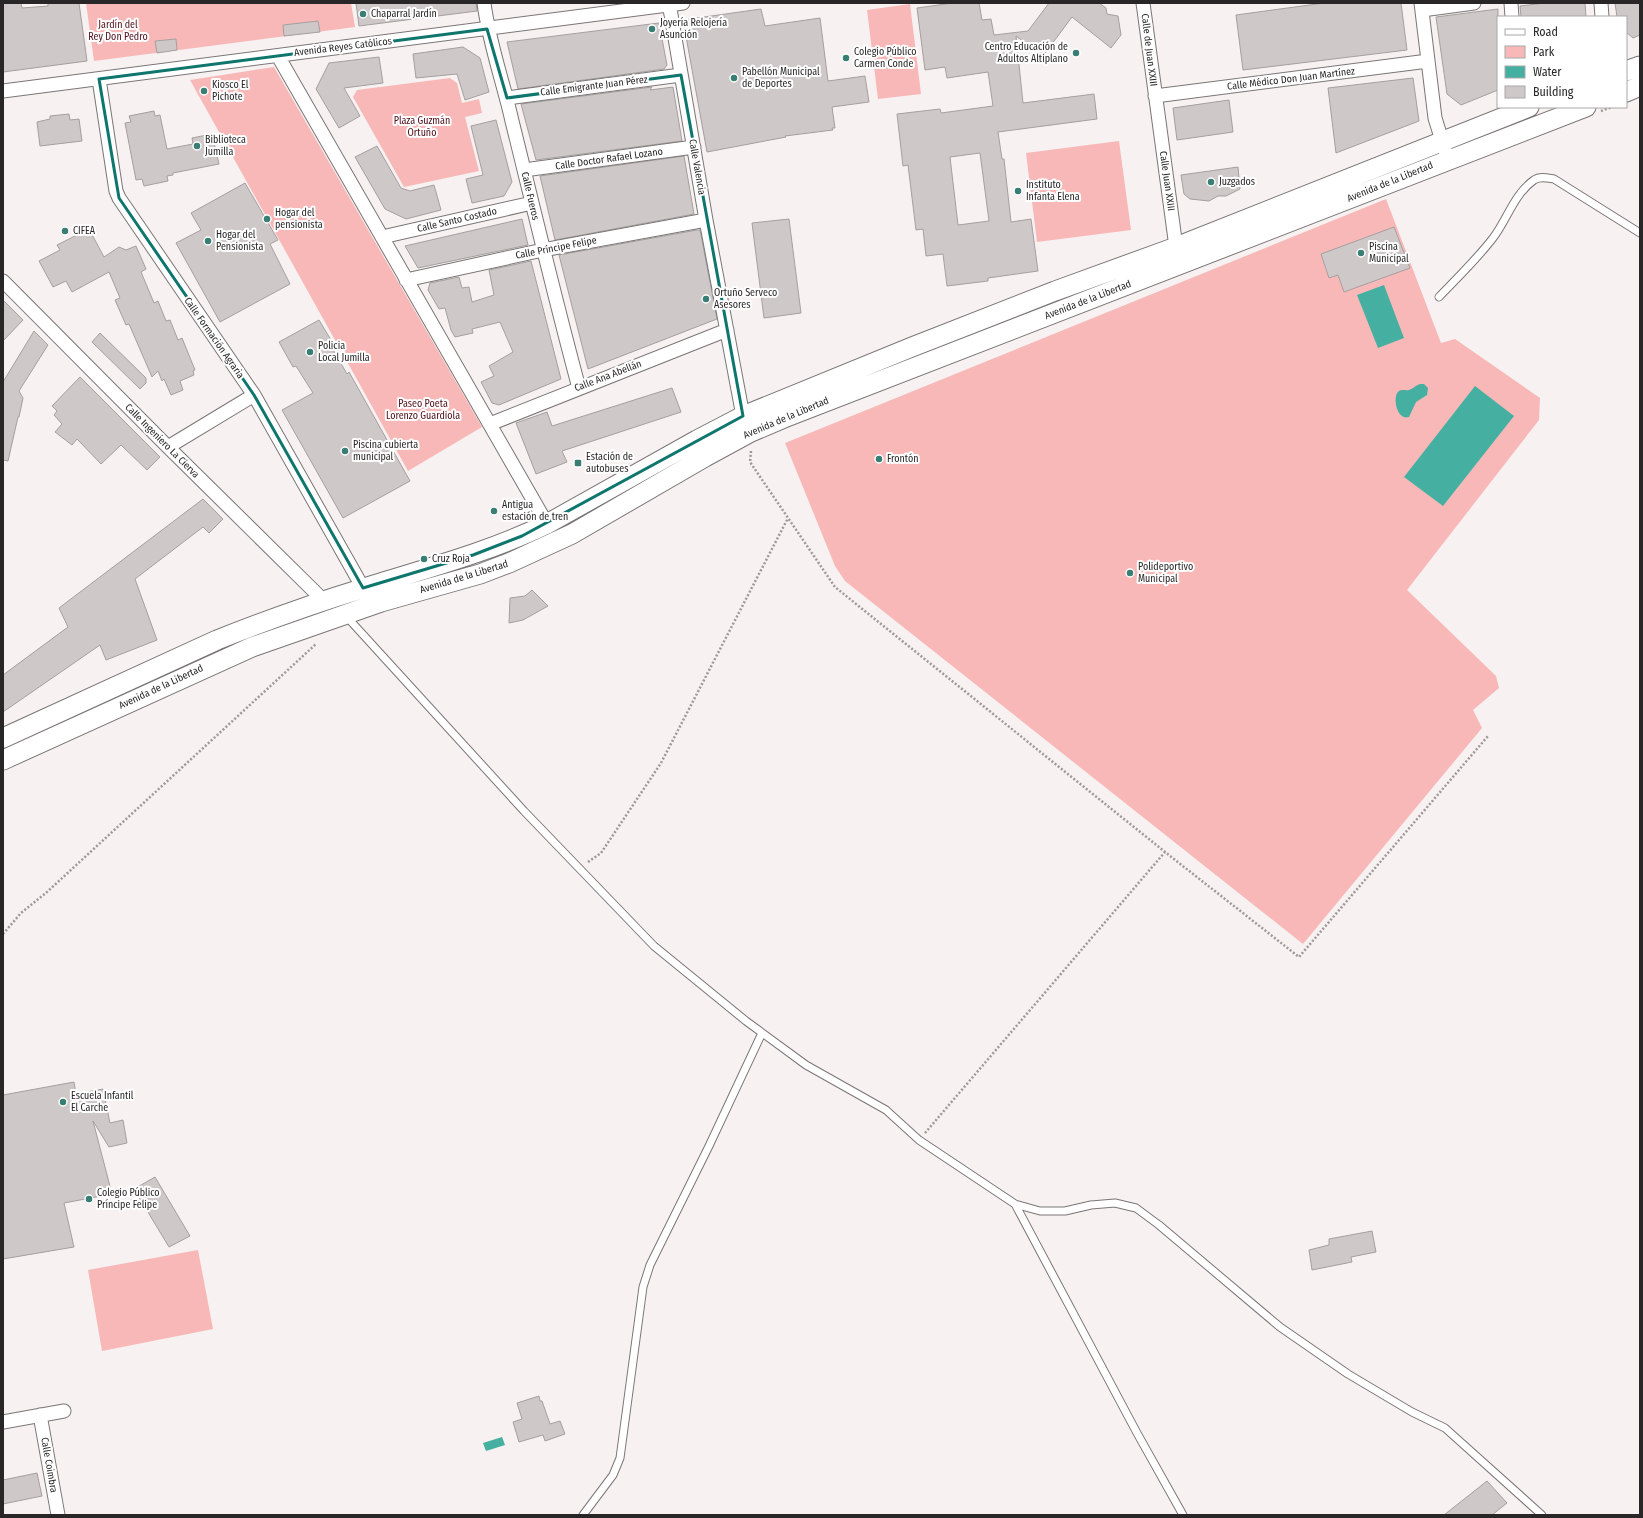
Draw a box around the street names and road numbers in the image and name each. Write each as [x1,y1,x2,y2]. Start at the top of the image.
street label: Calle de Juan XXIII [1139,13,1159,87]
street label: Avenida Reyes Católicos [294,35,392,59]
street label: Calle Médico Don Juan Martínez [1226,64,1356,93]
street label: Calle Emigrante Juan Pérez [540,73,648,99]
street label: Calle Valencia [686,138,708,196]
street label: Calle Doctor Rafael Lozano [554,146,664,172]
street label: Calle Juan XXIII [1157,150,1177,212]
street label: Avenida de la Libertad [1345,159,1435,205]
street label: Calle Fueros [519,171,541,221]
street label: Calle Santo Costado [416,205,498,235]
street label: Calle Príncipe Felipe [514,233,598,262]
street label: Avenida de la Libertad [1043,278,1133,322]
street label: Calle Formación Agraria [181,295,247,381]
street label: Calle Ana Abellán [573,358,643,394]
street label: Avenida de la Libertad [741,395,831,441]
street label: Calle Ingeniero La Cierva [122,401,202,481]
street label: Avenida de la Libertad [418,558,510,596]
street label: Avenida de la Libertad [117,662,205,712]
street label: Calle Coimbra [38,1436,60,1494]

